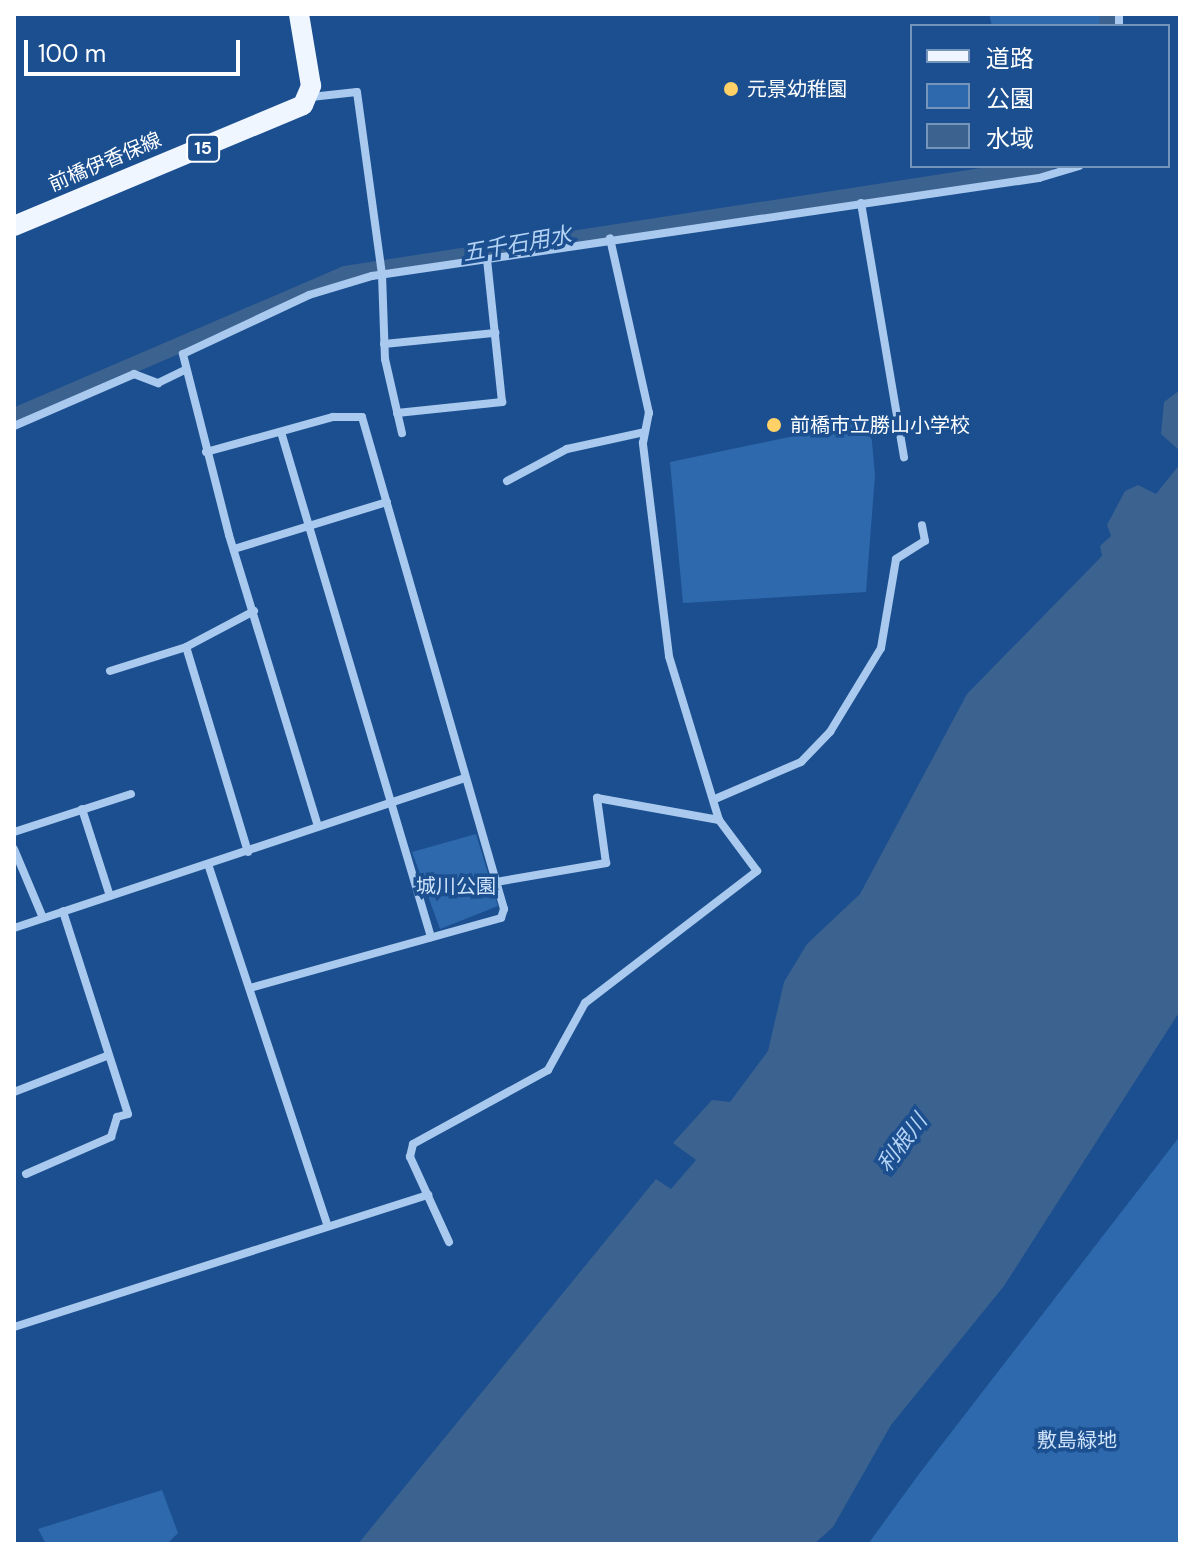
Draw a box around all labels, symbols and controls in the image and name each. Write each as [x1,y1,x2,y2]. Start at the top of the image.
scale bar [28,24,244,74]
legend [910,24,1170,168]
text: 100 m [38,38,106,69]
text: 道路 [986,43,1034,74]
place label: 元景幼稚園 [747,77,847,101]
marker: 元景幼稚園 [722,80,740,98]
text: 公園 [986,83,1034,114]
text: 水域 [986,123,1034,154]
street label: 前橋伊香保線 [45,128,165,196]
road number: 15 [185,134,221,162]
water label: 五千石用水 [461,221,573,267]
place label: 前橋市立勝山小学校 [790,413,970,437]
marker: 前橋市立勝山小学校 [765,416,783,434]
park label: 城川公園 [416,874,496,898]
water label: 利根川 [872,1109,932,1177]
park label: 敷島緑地 [1037,1428,1117,1452]

